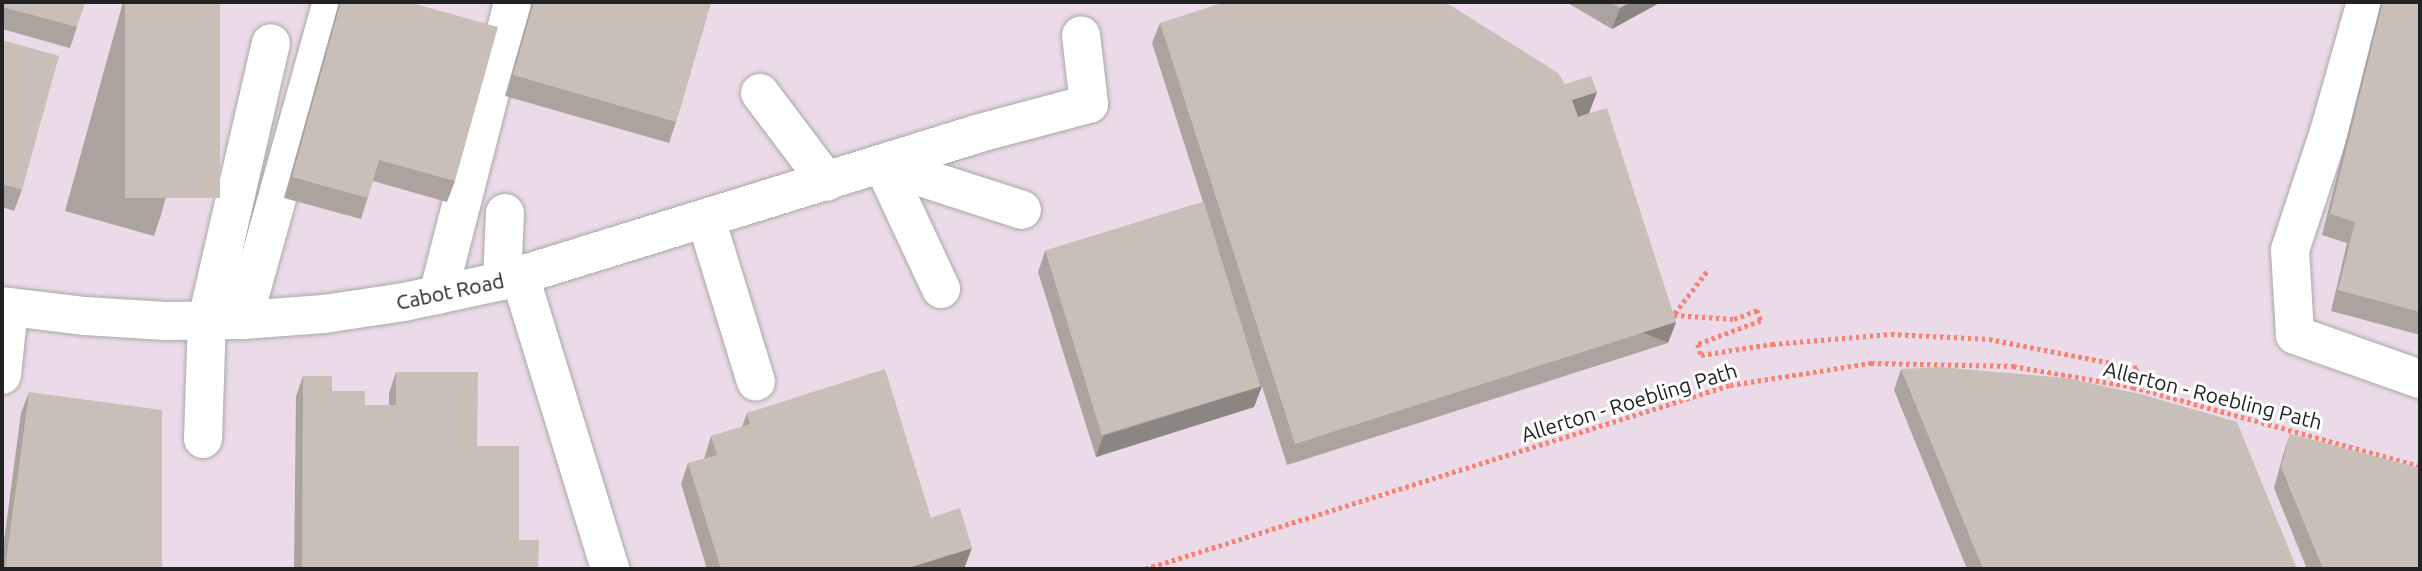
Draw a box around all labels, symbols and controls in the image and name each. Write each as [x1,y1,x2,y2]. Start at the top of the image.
street label: Cabot Road [394,267,506,315]
street label: Allerton - Roebling Path [2101,356,2325,434]
street label: Allerton - Roebling Path [1518,357,1740,447]

